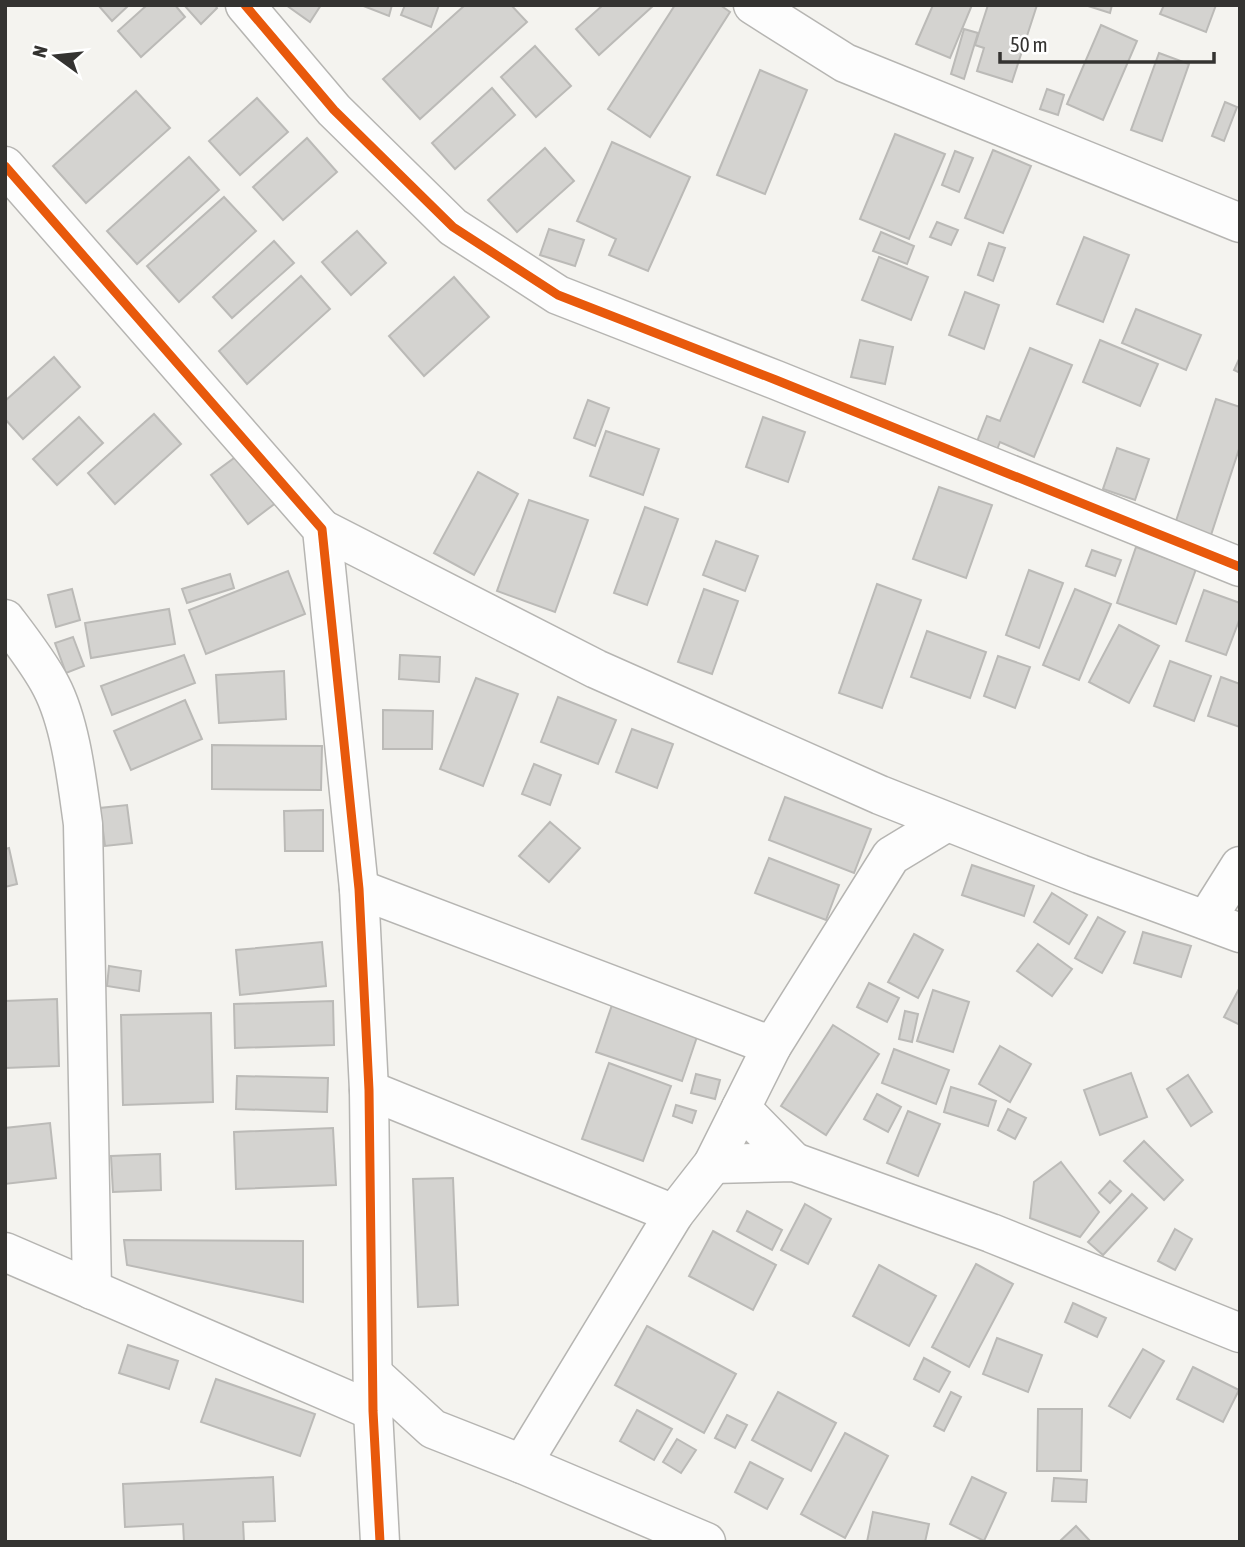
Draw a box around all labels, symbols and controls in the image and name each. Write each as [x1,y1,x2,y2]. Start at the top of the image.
north arrow [21,21,91,91]
scale bar [1000,21,1214,65]
text: 50 m [1010,32,1048,56]
text: N [28,43,52,60]

